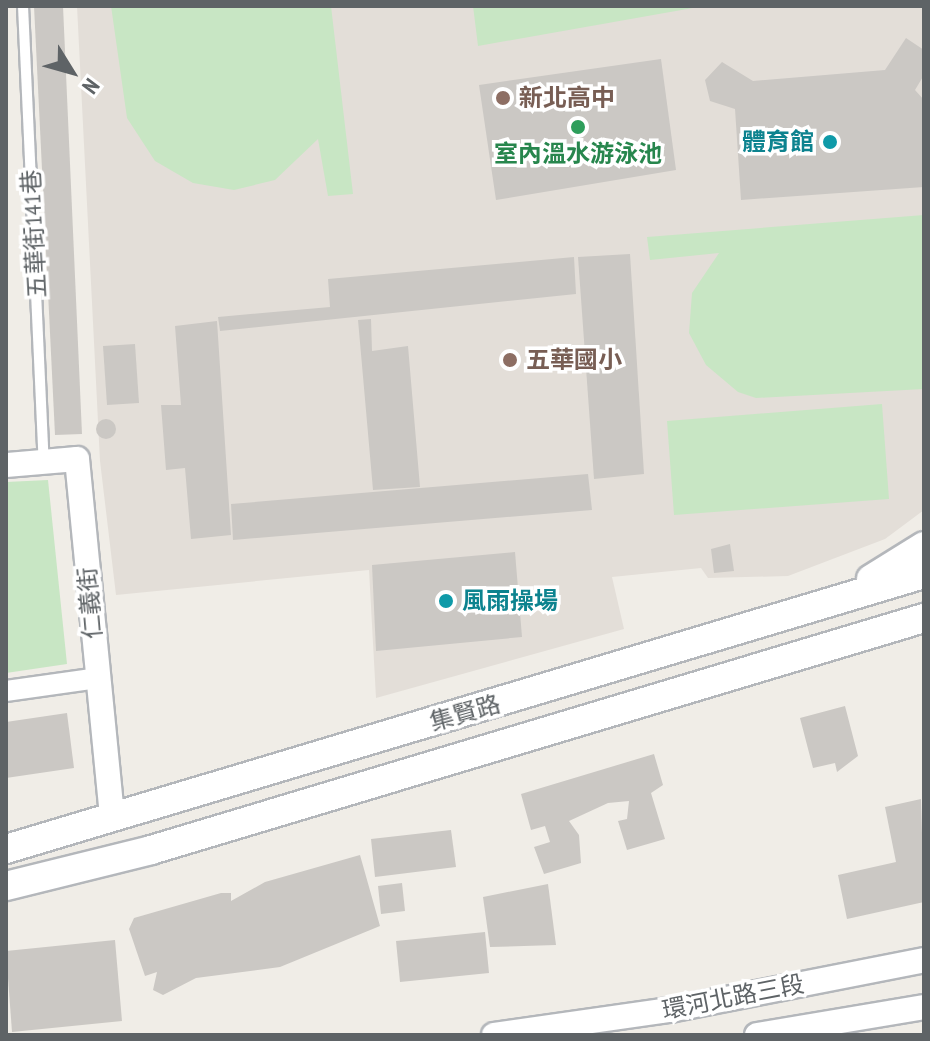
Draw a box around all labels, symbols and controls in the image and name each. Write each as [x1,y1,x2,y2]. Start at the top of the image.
north arrow [32,32,112,112]
text: N [76,73,106,100]
place label: 新北高中 [519,84,615,112]
marker: 新北高中 [494,89,512,107]
marker: 室內溫水游泳池 [569,118,587,136]
place label: 體育館 [742,128,814,156]
marker: 體育館 [821,133,839,151]
place label: 室內溫水游泳池 [494,140,662,168]
street label: 五華街141巷 [16,169,52,299]
place label: 五華國小 [526,346,622,374]
marker: 五華國小 [501,351,519,369]
street label: 仁義街 [73,566,107,640]
place label: 風雨操場 [462,587,558,615]
marker: 風雨操場 [437,592,455,610]
street label: 集賢路 [426,689,504,737]
street label: 環河北路三段 [660,969,806,1025]

